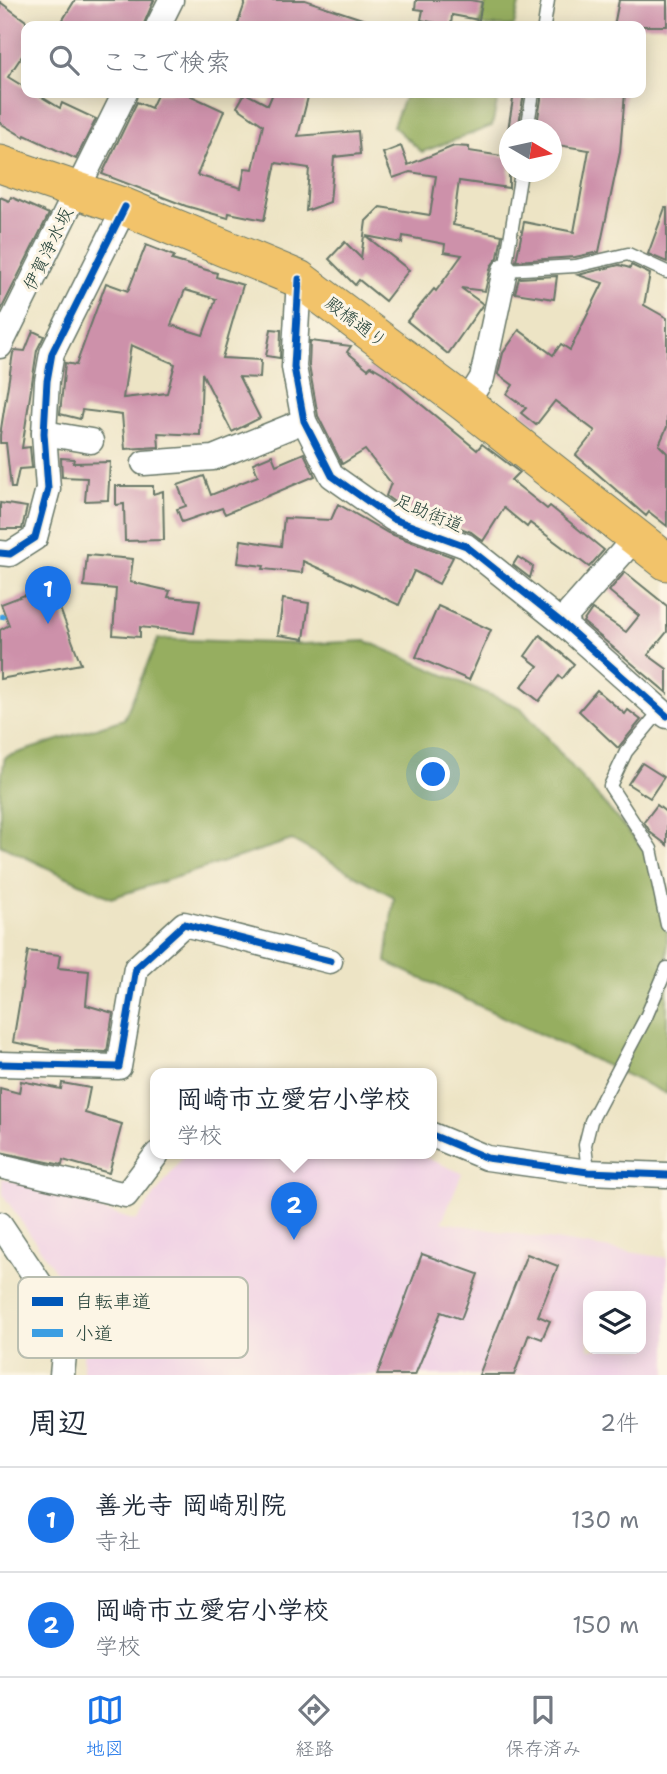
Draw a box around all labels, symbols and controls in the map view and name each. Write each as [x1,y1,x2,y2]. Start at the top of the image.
search box [21,21,646,98]
icon: search [45,41,83,79]
text: ここで検索 [101,44,231,79]
north arrow [499,119,562,182]
street label: 伊賀浄水坂 [17,203,79,295]
street label: 殿橋通り [320,291,392,353]
street label: 足助街道 [391,488,467,538]
pin: 1 [25,566,71,624]
your location [416,757,450,791]
popup [150,1068,437,1159]
text: 岡崎市立愛宕小学校 [176,1081,411,1116]
text: 学校 [176,1120,222,1150]
pin: 2 [271,1182,317,1240]
legend [18,1277,248,1358]
text: 自転車道 [75,1289,151,1314]
map controls [583,1291,646,1354]
button: layers [583,1291,646,1354]
text: 小道 [75,1321,113,1346]
text: 周辺 [28,1402,88,1443]
text: 2件 [600,1408,639,1438]
text: 善光寺 岡崎別院 [95,1487,286,1522]
text: 1 [46,1505,56,1535]
text: 130 m [571,1505,639,1535]
text: 寺社 [95,1526,141,1556]
text: 岡崎市立愛宕小学校 [95,1592,329,1627]
text: 2 [43,1610,59,1640]
text: 150 m [572,1610,639,1640]
text: 学校 [95,1631,141,1661]
tab: 地図 [86,1691,124,1761]
tab: 経路 [295,1691,333,1761]
tab: 保存済み [505,1691,581,1761]

